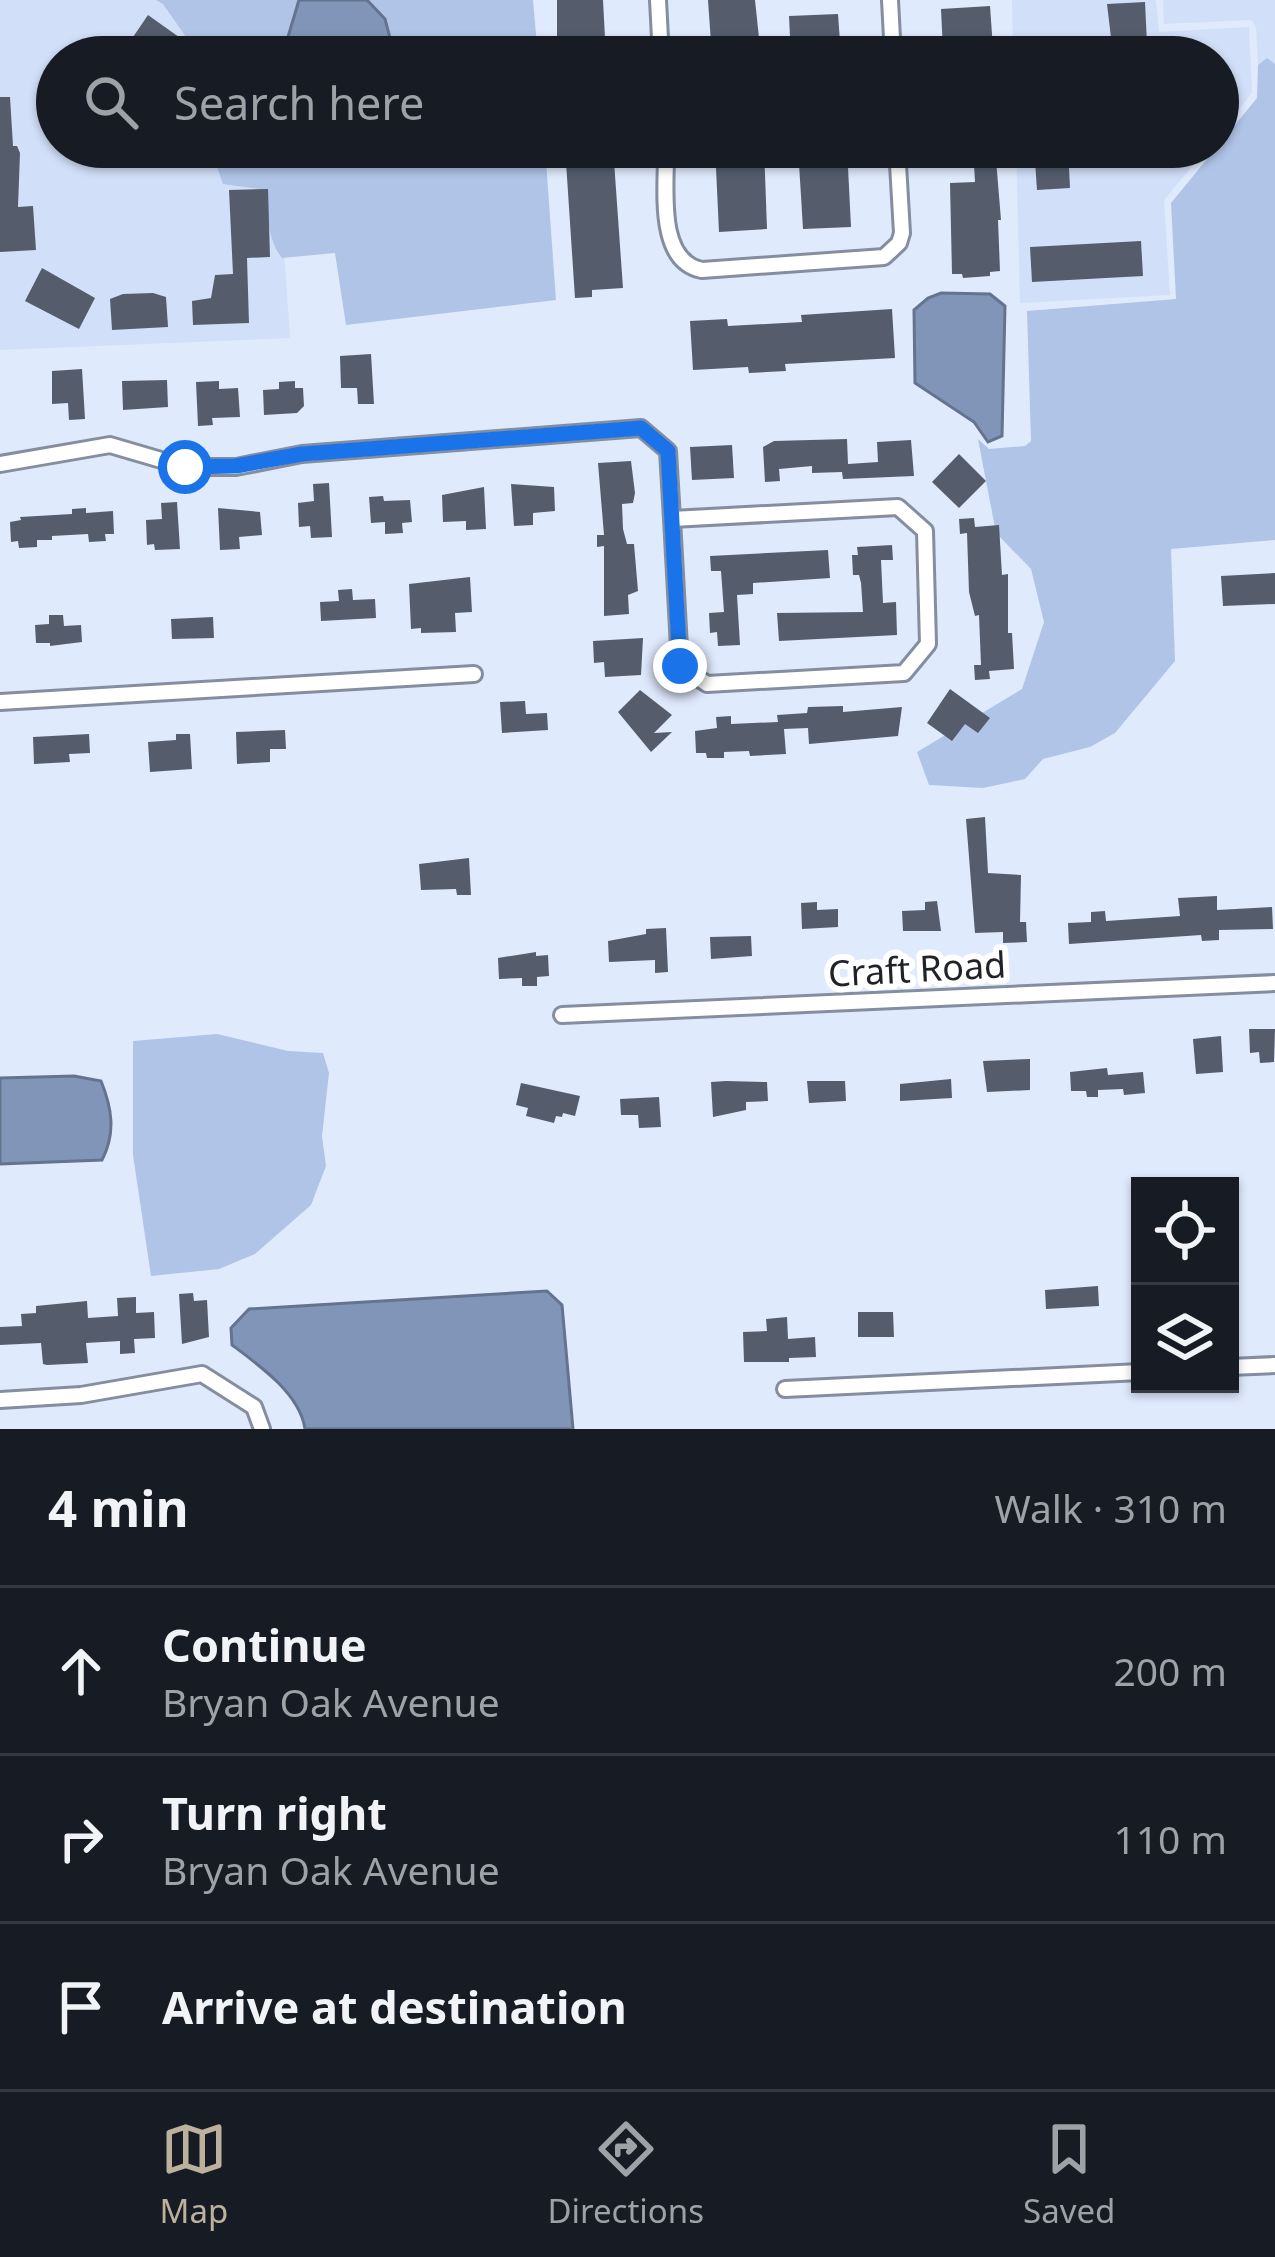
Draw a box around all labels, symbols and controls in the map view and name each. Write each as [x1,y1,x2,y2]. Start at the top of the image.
search box [36,36,1239,168]
icon: search [78,69,144,135]
text: Search here [174,72,424,133]
route start [158,440,212,494]
route end [653,639,707,693]
street label: Craft Road [827,939,1007,998]
map controls [1131,1177,1239,1393]
button: locate [1131,1177,1239,1285]
button: layers [1131,1285,1239,1393]
text: 4 min [48,1472,189,1542]
text: Walk · 310 m [994,1481,1227,1534]
text: Continue [162,1614,367,1675]
icon: ahead [48,1638,114,1704]
text: 200 m [1113,1644,1227,1697]
text: Bryan Oak Avenue [162,1675,500,1728]
text: Turn right [162,1782,387,1843]
icon: right [48,1806,114,1872]
text: 110 m [1113,1812,1227,1865]
text: Bryan Oak Avenue [162,1843,500,1896]
icon: arrive [48,1974,114,2040]
text: Arrive at destination [162,1976,627,2037]
tab: Map [160,2116,228,2233]
tab: Directions [547,2116,704,2233]
tab: Saved [1023,2116,1115,2233]

